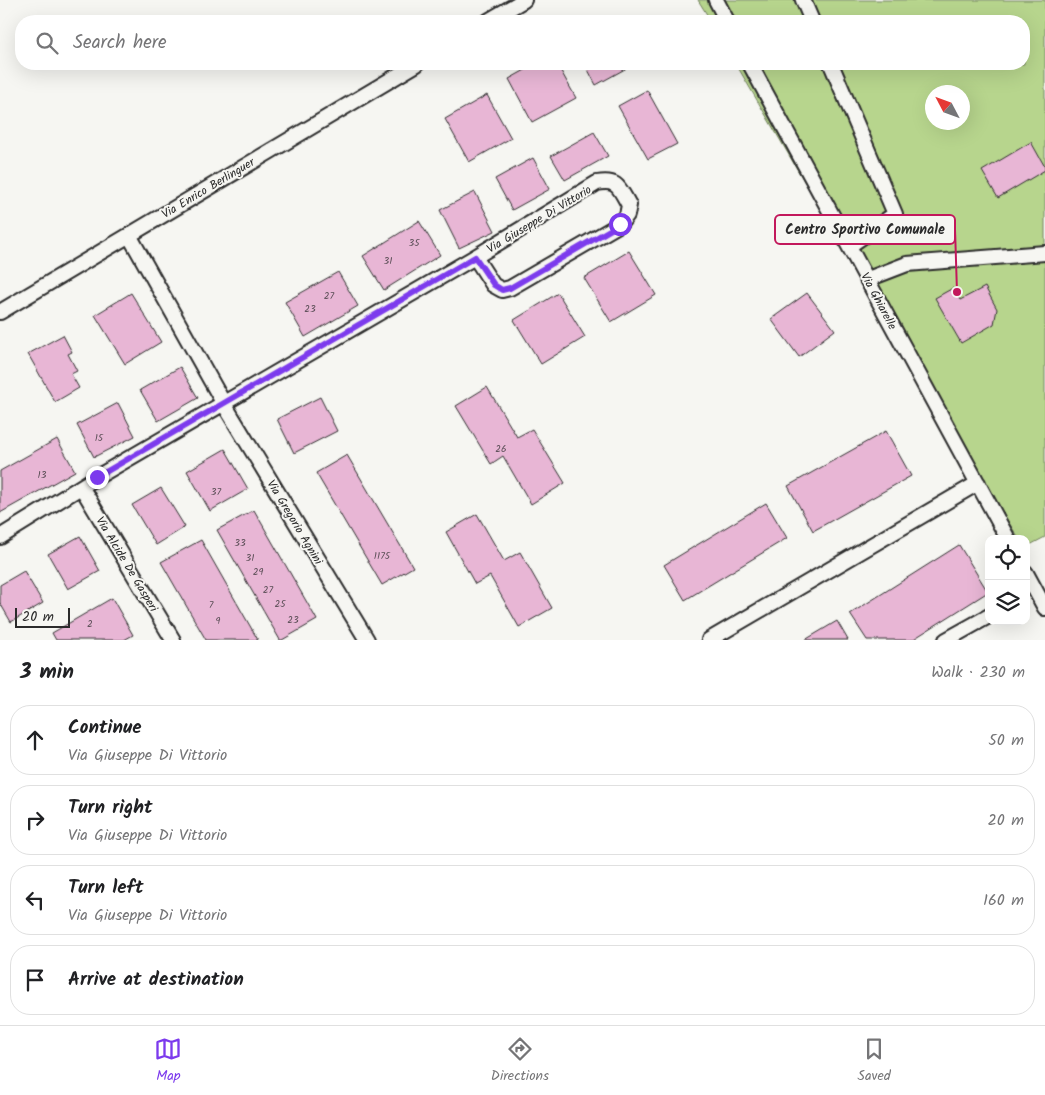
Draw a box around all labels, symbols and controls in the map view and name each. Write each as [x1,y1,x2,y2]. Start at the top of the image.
search box [15,15,1030,70]
text: Search here [73,28,167,58]
icon: search [33,29,61,57]
north arrow [925,85,970,130]
street label: Via Enrico Berlinguer [158,153,259,224]
street label: Via Giuseppe Di Vittorio [483,181,595,258]
route start [609,213,632,236]
callout: Centro Sportivo Comunale [775,215,955,244]
text: Centro Sportivo Comunale [785,219,945,241]
house number: 35 [408,235,420,251]
house number: 31 [384,253,392,269]
street label: Via Ghiarelle [855,269,902,334]
house number: 27 [324,288,335,304]
house number: 23 [304,301,316,317]
house number: 15 [95,430,104,446]
house number: 26 [495,441,507,457]
route end [86,466,109,489]
house number: 13 [38,467,47,483]
street label: Via Gregorio Agnini [262,476,328,569]
house number: 37 [211,484,222,500]
street label: Via Alcide De Gasperi [91,513,163,617]
house number: 33 [234,535,246,551]
map controls [985,535,1030,625]
button: locate [985,535,1030,580]
house number: 1175 [374,548,391,564]
house number: 31 [246,550,254,566]
house number: 29 [253,564,263,580]
button: layers [985,580,1030,625]
house number: 27 [263,582,274,598]
house number: 25 [274,596,286,612]
house number: 7 [209,597,214,613]
scale bar [15,605,70,628]
text: 20 m [22,606,54,628]
house number: 23 [287,612,299,628]
house number: 9 [216,613,221,629]
house number: 2 [87,616,93,632]
text: 3 min [20,656,74,689]
text: Walk · 230 m [931,660,1025,685]
text: Continue [68,713,141,743]
icon: ahead [21,726,49,754]
text: 50 m [988,728,1024,753]
text: Via Giuseppe Di Vittorio [68,743,227,768]
text: Turn right [68,793,153,823]
icon: right [21,806,49,834]
text: 20 m [988,808,1024,833]
text: Via Giuseppe Di Vittorio [68,823,227,848]
text: Turn left [68,873,143,903]
icon: left [21,886,49,914]
text: 160 m [983,888,1024,913]
text: Via Giuseppe Di Vittorio [68,903,227,928]
text: Arrive at destination [68,965,244,995]
icon: arrive [21,966,49,994]
tab: Map [154,1035,182,1087]
tab: Directions [491,1035,549,1087]
tab: Saved [857,1035,891,1087]

